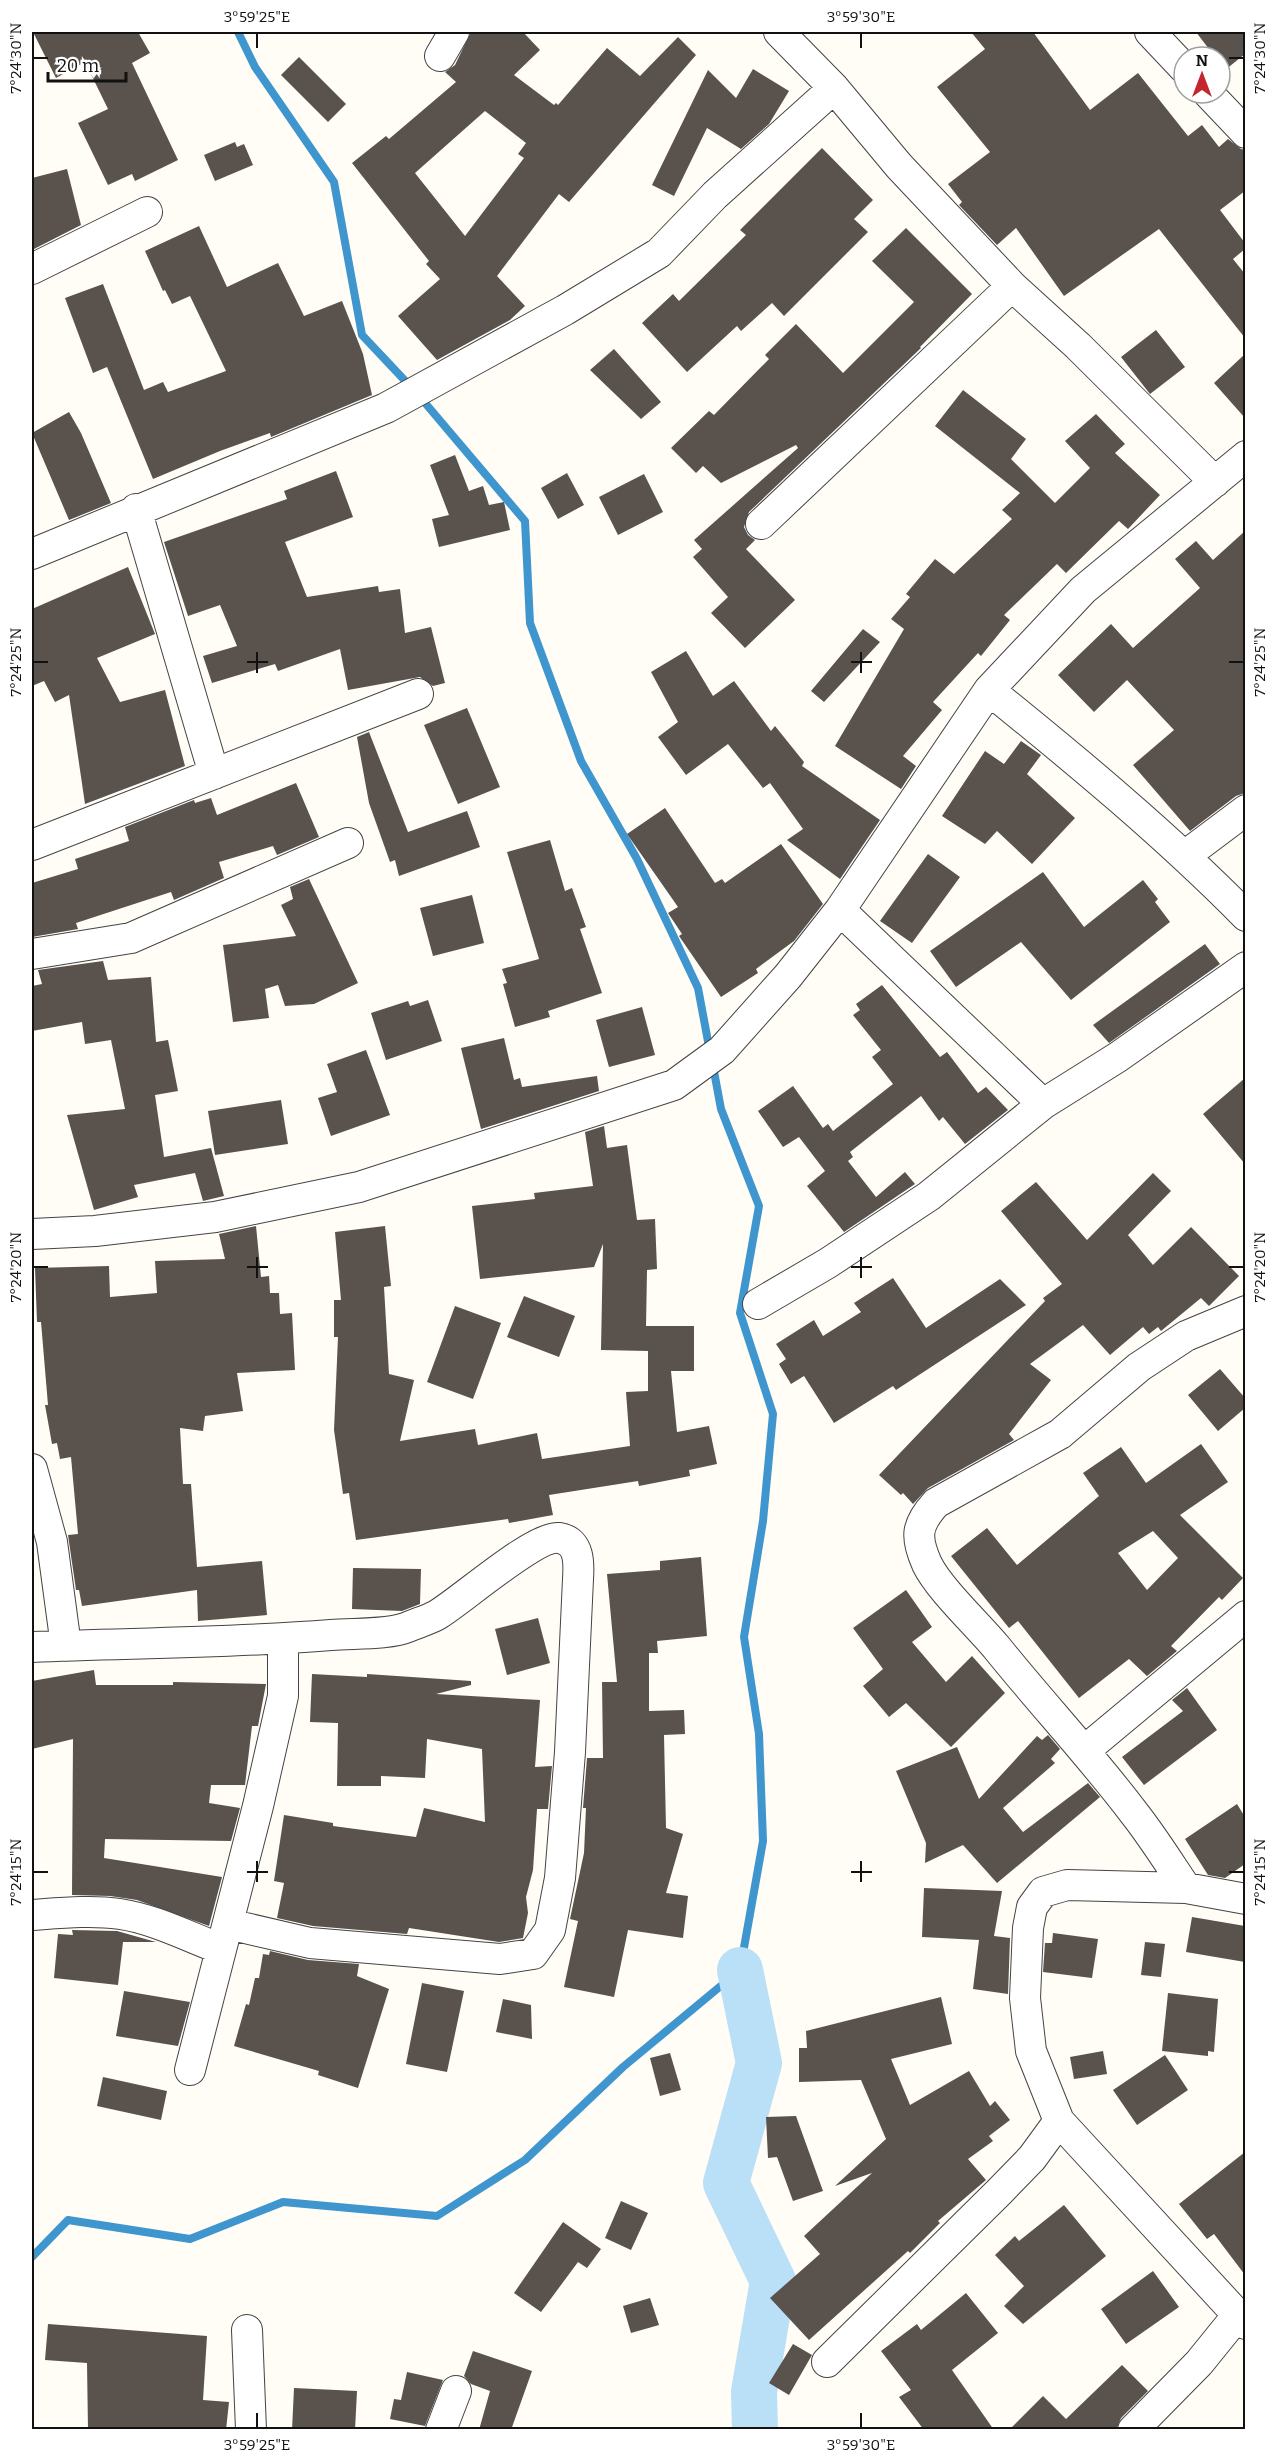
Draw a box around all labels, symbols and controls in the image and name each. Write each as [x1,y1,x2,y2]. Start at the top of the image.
text: 3°59'25"E [224,8,290,26]
text: 3°59'30"E [827,8,895,26]
text: 7°24'30"N [7,22,25,93]
text: 7°24'30"N [1251,22,1269,93]
scale bar [48,45,126,83]
north arrow [1172,45,1232,105]
text: N [1196,51,1208,70]
text: 20 m [57,55,99,77]
text: 7°24'25"N [7,627,25,696]
text: 7°24'25"N [1251,627,1269,696]
text: 7°24'20"N [7,1232,25,1302]
text: 7°24'20"N [1251,1232,1269,1302]
text: 7°24'15"N [7,1838,25,1905]
text: 7°24'15"N [1251,1838,1269,1905]
text: 3°59'25"E [224,2436,290,2454]
text: 3°59'30"E [827,2436,895,2454]

